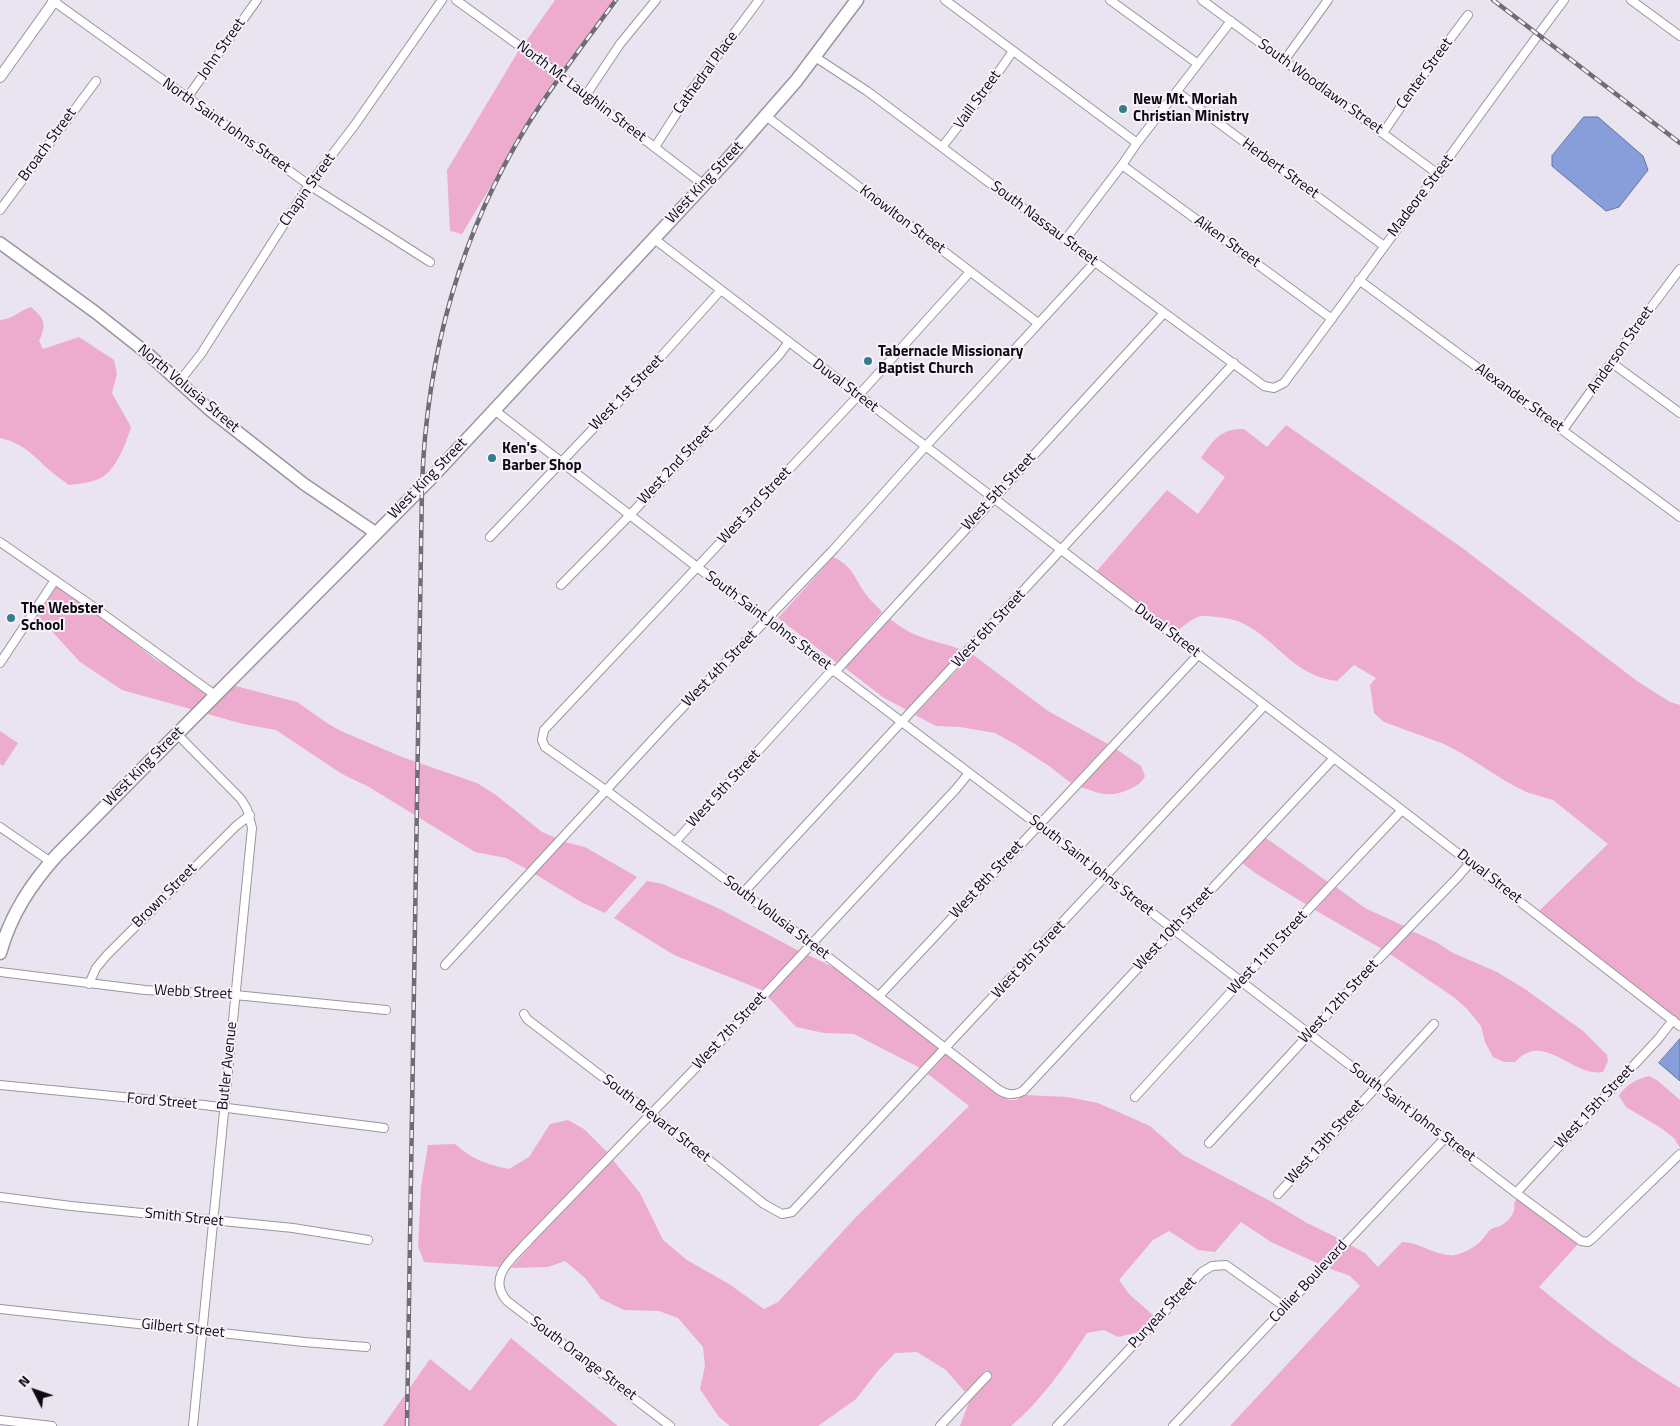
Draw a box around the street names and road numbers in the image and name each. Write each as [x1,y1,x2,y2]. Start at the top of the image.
street label: John Street [194,15,250,83]
street label: Cathedral Place [670,28,742,118]
street label: Center Street [1393,35,1457,113]
street label: South Woodlawn Street [1254,36,1386,138]
street label: North Mc Laughlin Street [513,37,649,147]
street label: Vaill Street [951,67,1005,133]
street label: North Saint Johns Street [158,75,294,177]
street label: Broach Street [15,105,81,185]
street label: Herbert Street [1238,135,1322,203]
street label: West King Street [662,138,748,228]
street label: Chapin Street [276,150,340,230]
street label: Madeore Street [1384,151,1458,241]
street label: South Nassau Street [987,178,1101,270]
street label: Knowlton Street [856,182,948,258]
street label: Aiken Street [1191,212,1263,272]
street label: Anderson Street [1584,303,1658,397]
street label: North Volusia Street [134,341,242,437]
street label: West 1st Street [586,351,668,435]
street label: Duval Street [809,355,881,417]
street label: Alexander Street [1471,360,1567,436]
street label: West 2nd Street [634,421,718,509]
street label: West King Street [385,435,471,523]
street label: West 5th Street [958,449,1040,535]
street label: West 3rd Street [715,464,795,548]
street label: South Saint Johns Street [701,568,835,674]
street label: West 6th Street [948,586,1030,672]
street label: Duval Street [1131,600,1203,662]
street label: West 4th Street [679,627,761,711]
street label: West King Street [100,723,188,811]
street label: West 5th Street [683,746,765,832]
street label: South Saint Johns Street [1025,812,1157,920]
street label: West 8th Street [946,837,1028,923]
street label: Duval Street [1453,846,1525,908]
street label: Brown Street [129,860,201,932]
street label: South Volusia Street [719,872,833,964]
street label: West 10th Street [1131,883,1217,975]
street label: West 11th Street [1225,907,1311,999]
street label: West 9th Street [988,917,1070,1003]
street label: West 12th Street [1296,956,1382,1048]
street label: Webb Street [153,982,233,1004]
street label: West 7th Street [689,988,771,1074]
street label: Butler Avenue [214,1021,242,1111]
street label: South Saint Johns Street [1345,1060,1479,1166]
street label: West 15th Street [1552,1061,1638,1153]
street label: South Brevard Street [598,1071,714,1167]
street label: Ford Street [126,1090,198,1114]
street label: West 13th Street [1282,1096,1368,1188]
street label: Smith Street [144,1205,224,1231]
street label: Collier Boulevard [1266,1237,1352,1327]
street label: Puryear Street [1125,1273,1201,1353]
street label: South Orange Street [526,1313,640,1405]
street label: Gilbert Street [140,1316,226,1342]

